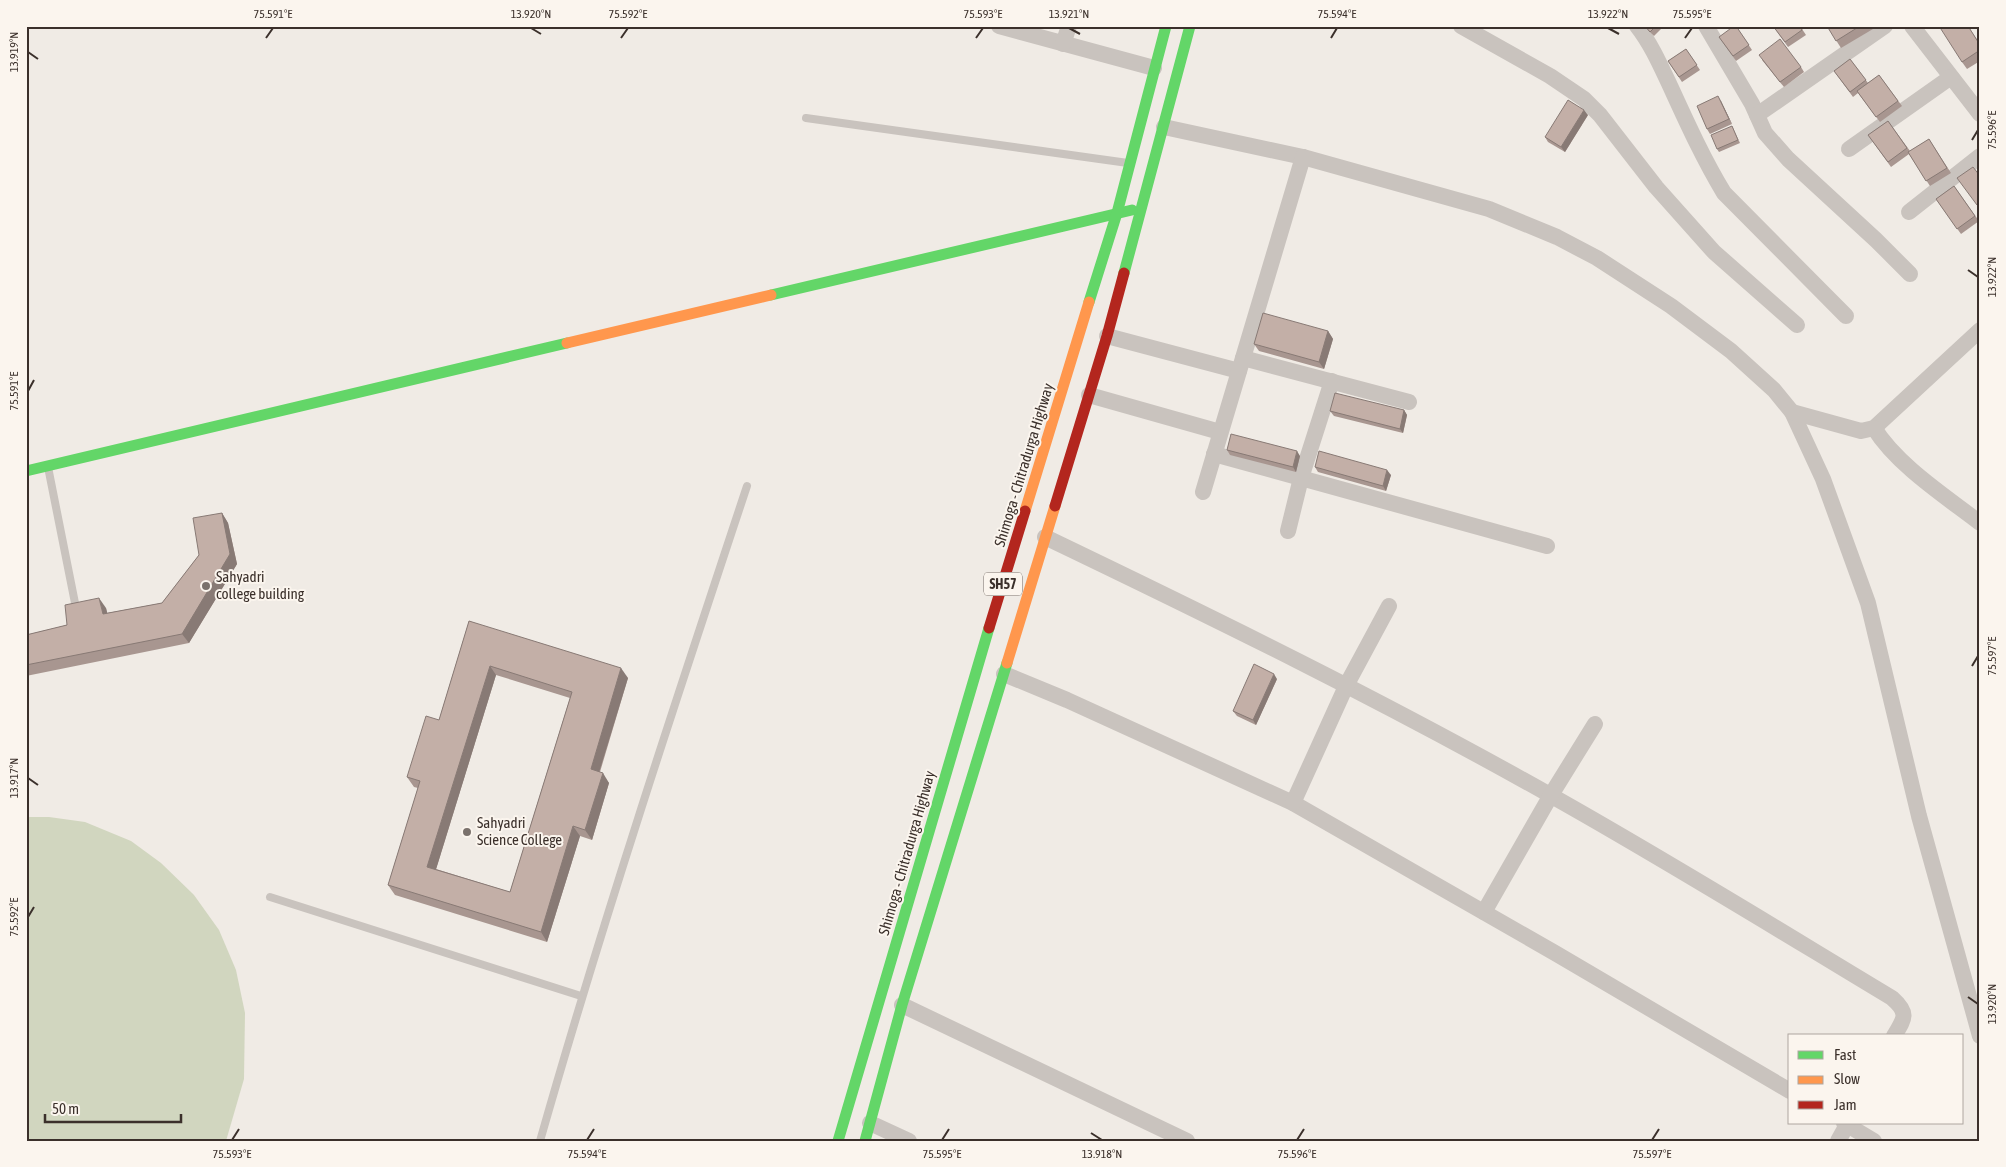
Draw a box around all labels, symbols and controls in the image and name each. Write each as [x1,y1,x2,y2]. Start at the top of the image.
text: 75.591°E [254,7,292,21]
text: 13.920°N [511,7,551,21]
text: 75.592°E [609,7,647,21]
text: 75.593°E [964,7,1002,21]
text: 13.921°N [1049,7,1089,21]
text: 75.594°E [1318,7,1356,21]
text: 13.922°N [1588,7,1628,21]
text: 75.595°E [1673,7,1711,21]
text: 13.919°N [7,32,21,72]
text: 75.596°E [1985,111,1999,149]
text: 13.922°N [1985,257,1999,297]
text: 75.591°E [7,372,21,410]
street label: Shimoga - Chitradurga Highway [991,381,1057,549]
place label: Sahyadri college building [216,568,305,602]
road number: SH57 [984,572,1022,596]
marker: Sahyadri college building [200,580,212,592]
text: 75.597°E [1985,637,1999,675]
text: 13.917°N [7,758,21,798]
street label: Shimoga - Chitradurga Highway [875,769,938,937]
place label: Sahyadri Science College [477,814,562,848]
marker: Sahyadri Science College [461,826,473,838]
text: 75.592°E [7,898,21,936]
text: 13.920°N [1985,984,1999,1024]
legend [1788,1034,1964,1124]
text: Fast [1834,1046,1856,1063]
text: Slow [1834,1070,1860,1087]
scale bar [45,1092,181,1124]
text: Jam [1834,1096,1857,1113]
text: 50 m [52,1100,79,1117]
text: 75.593°E [213,1147,251,1161]
text: 75.594°E [568,1147,606,1161]
text: 75.595°E [923,1147,961,1161]
text: 13.918°N [1082,1147,1122,1161]
text: 75.596°E [1278,1147,1316,1161]
text: 75.597°E [1633,1147,1671,1161]

